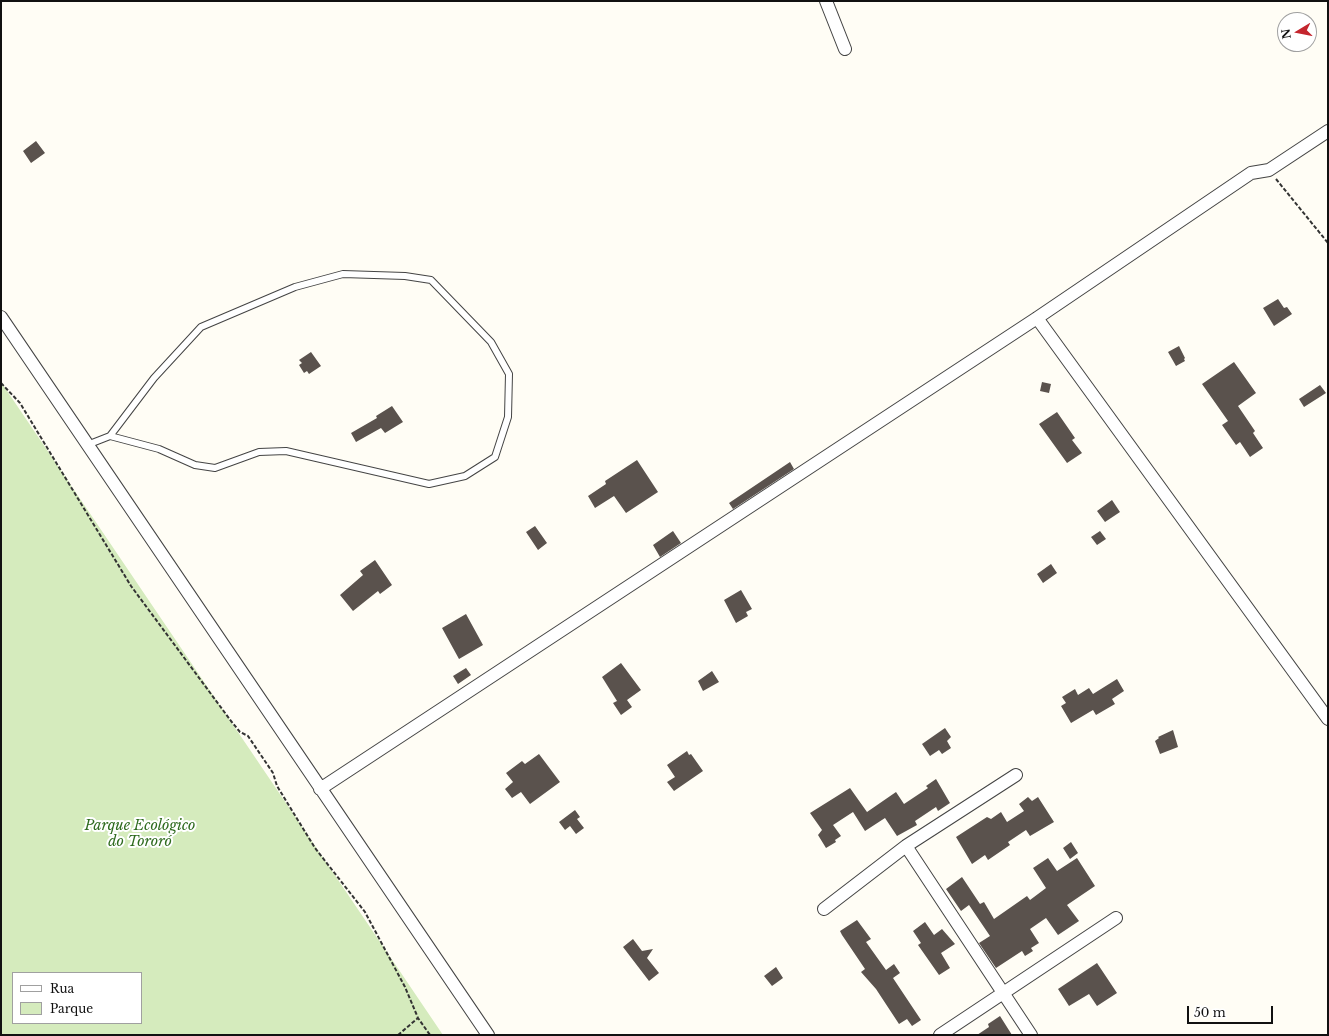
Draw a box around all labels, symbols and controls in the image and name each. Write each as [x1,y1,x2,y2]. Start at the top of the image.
north arrow [1277,12,1317,52]
text: N [1278,28,1294,40]
park label: Parque Ecológico do Tororó [85,818,195,850]
legend [12,972,142,1024]
text: Rua [50,981,74,996]
scale bar [1189,998,1275,1024]
text: Parque [50,1001,93,1016]
text: 50 m [1194,1005,1226,1020]

